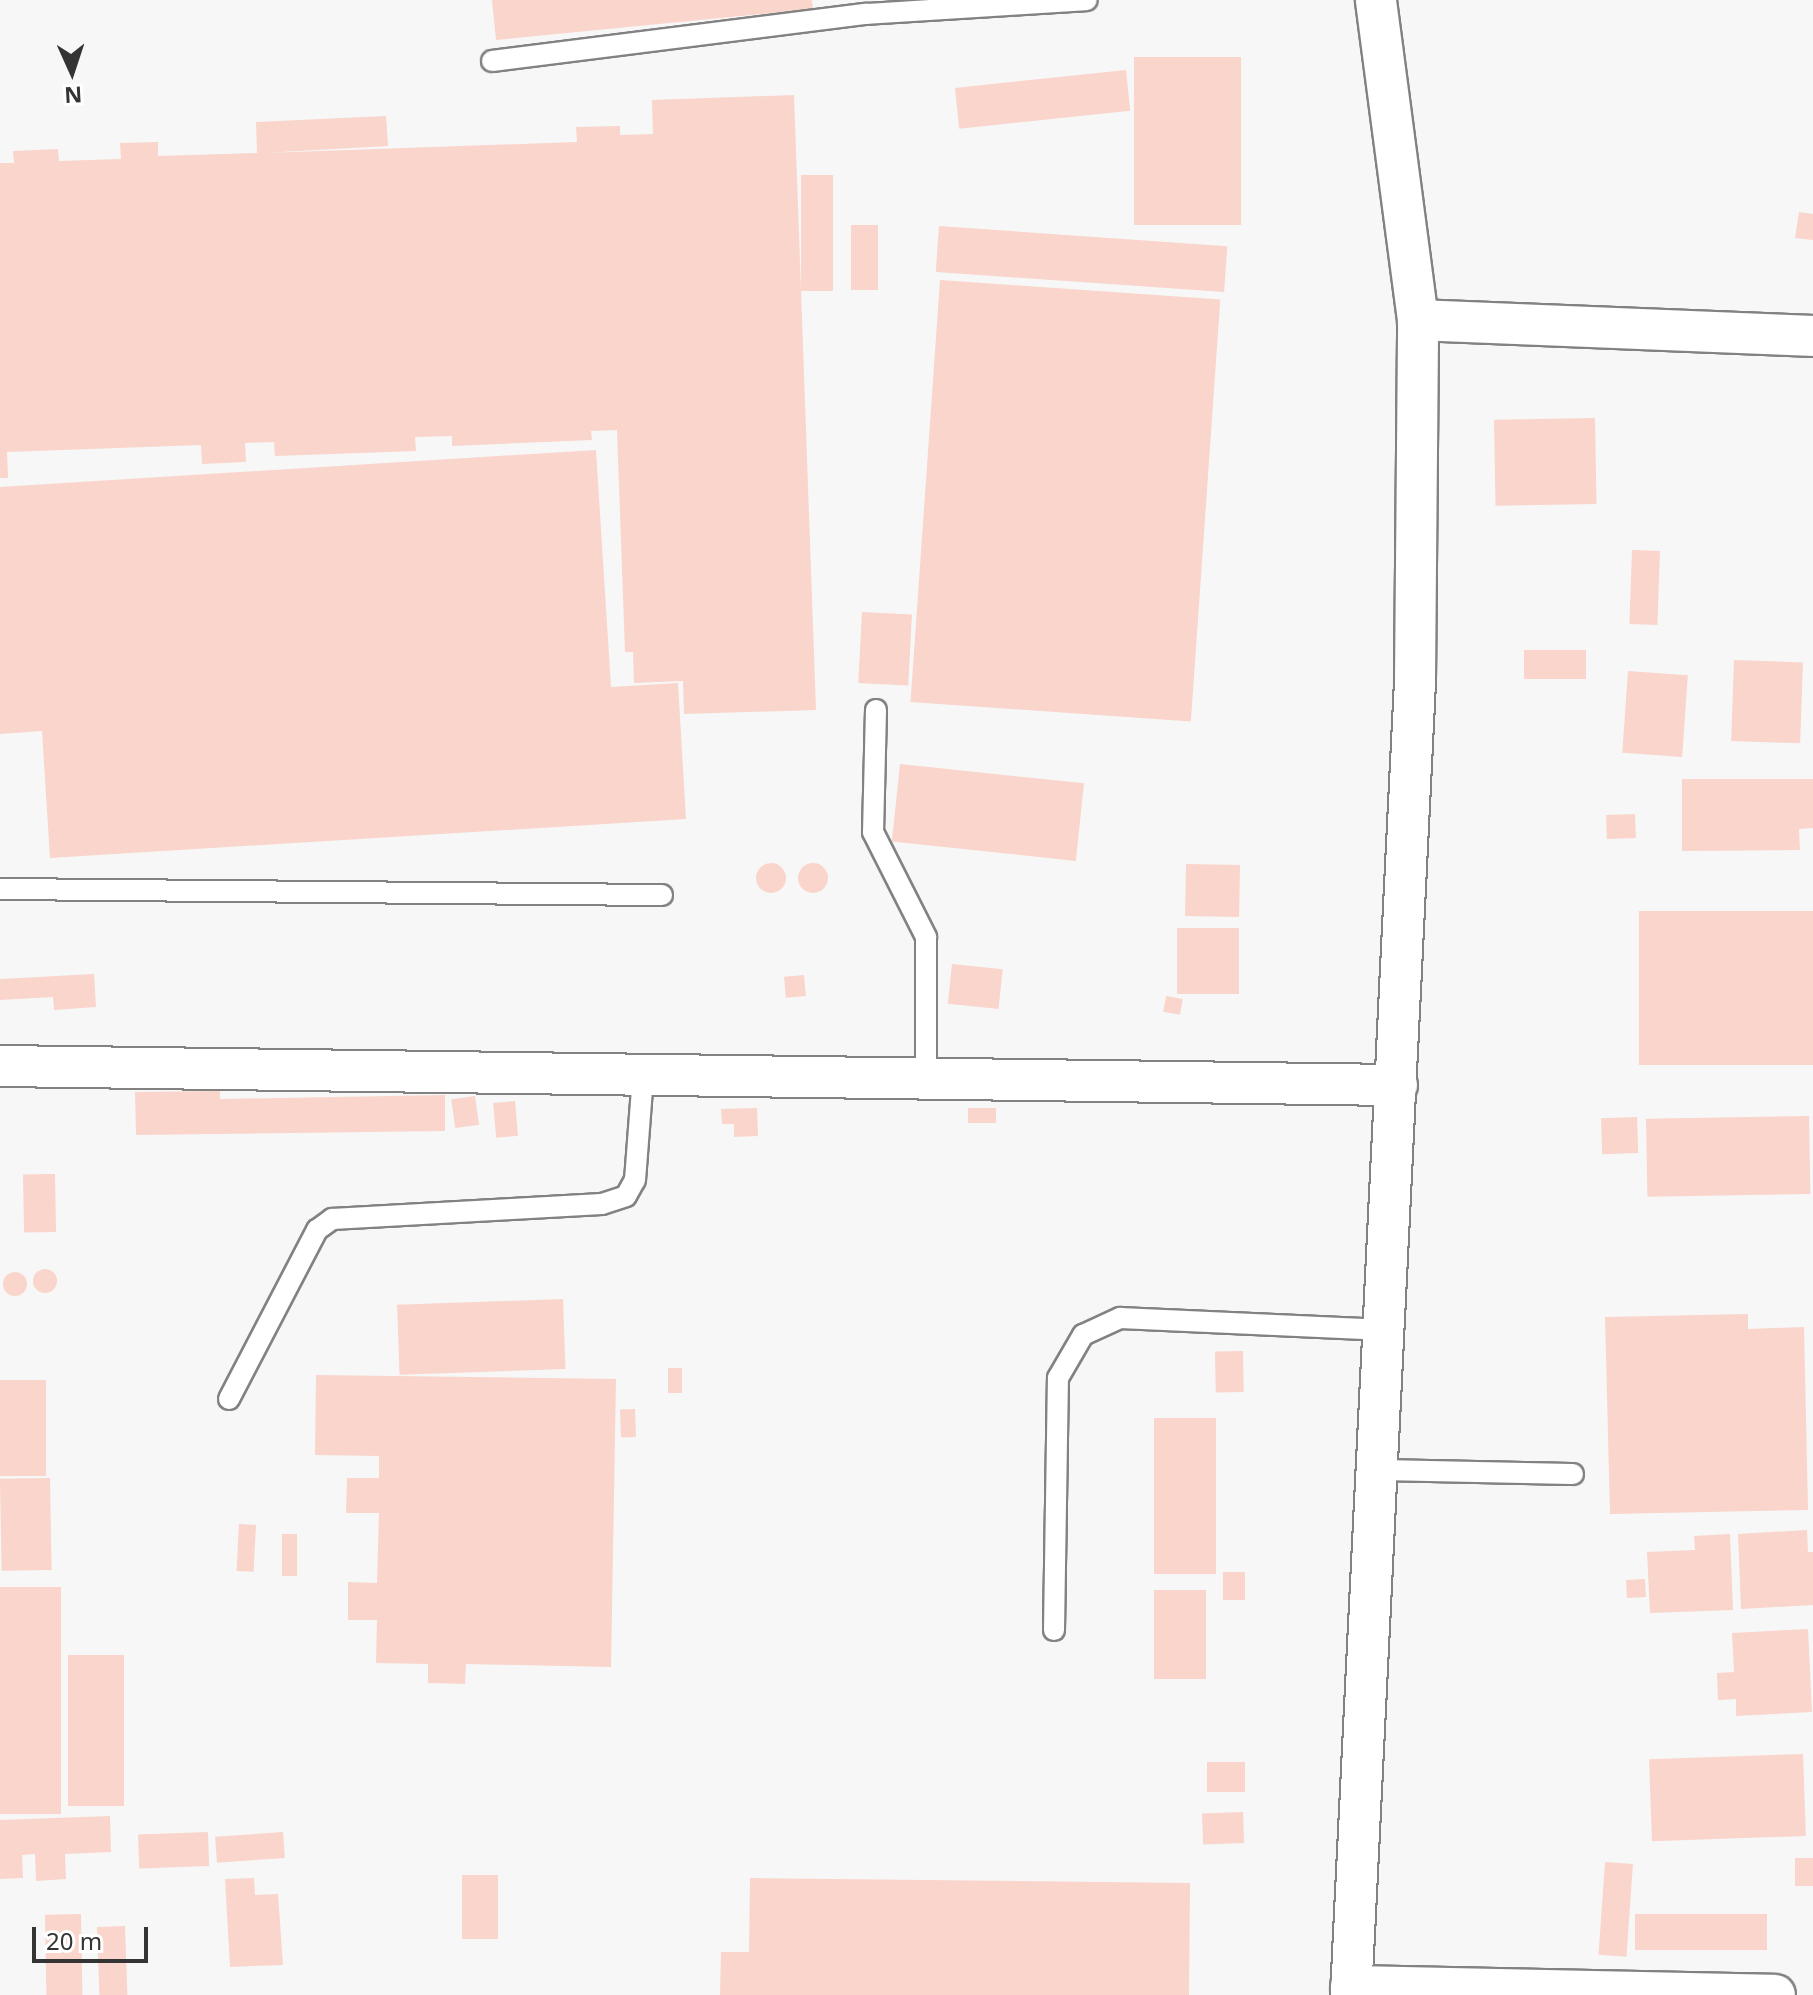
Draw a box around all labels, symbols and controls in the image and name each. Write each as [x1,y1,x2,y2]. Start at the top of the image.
north arrow [32,32,112,112]
text: N [64,81,83,111]
scale bar [36,1911,152,1961]
text: 20 m [46,1924,102,1957]

